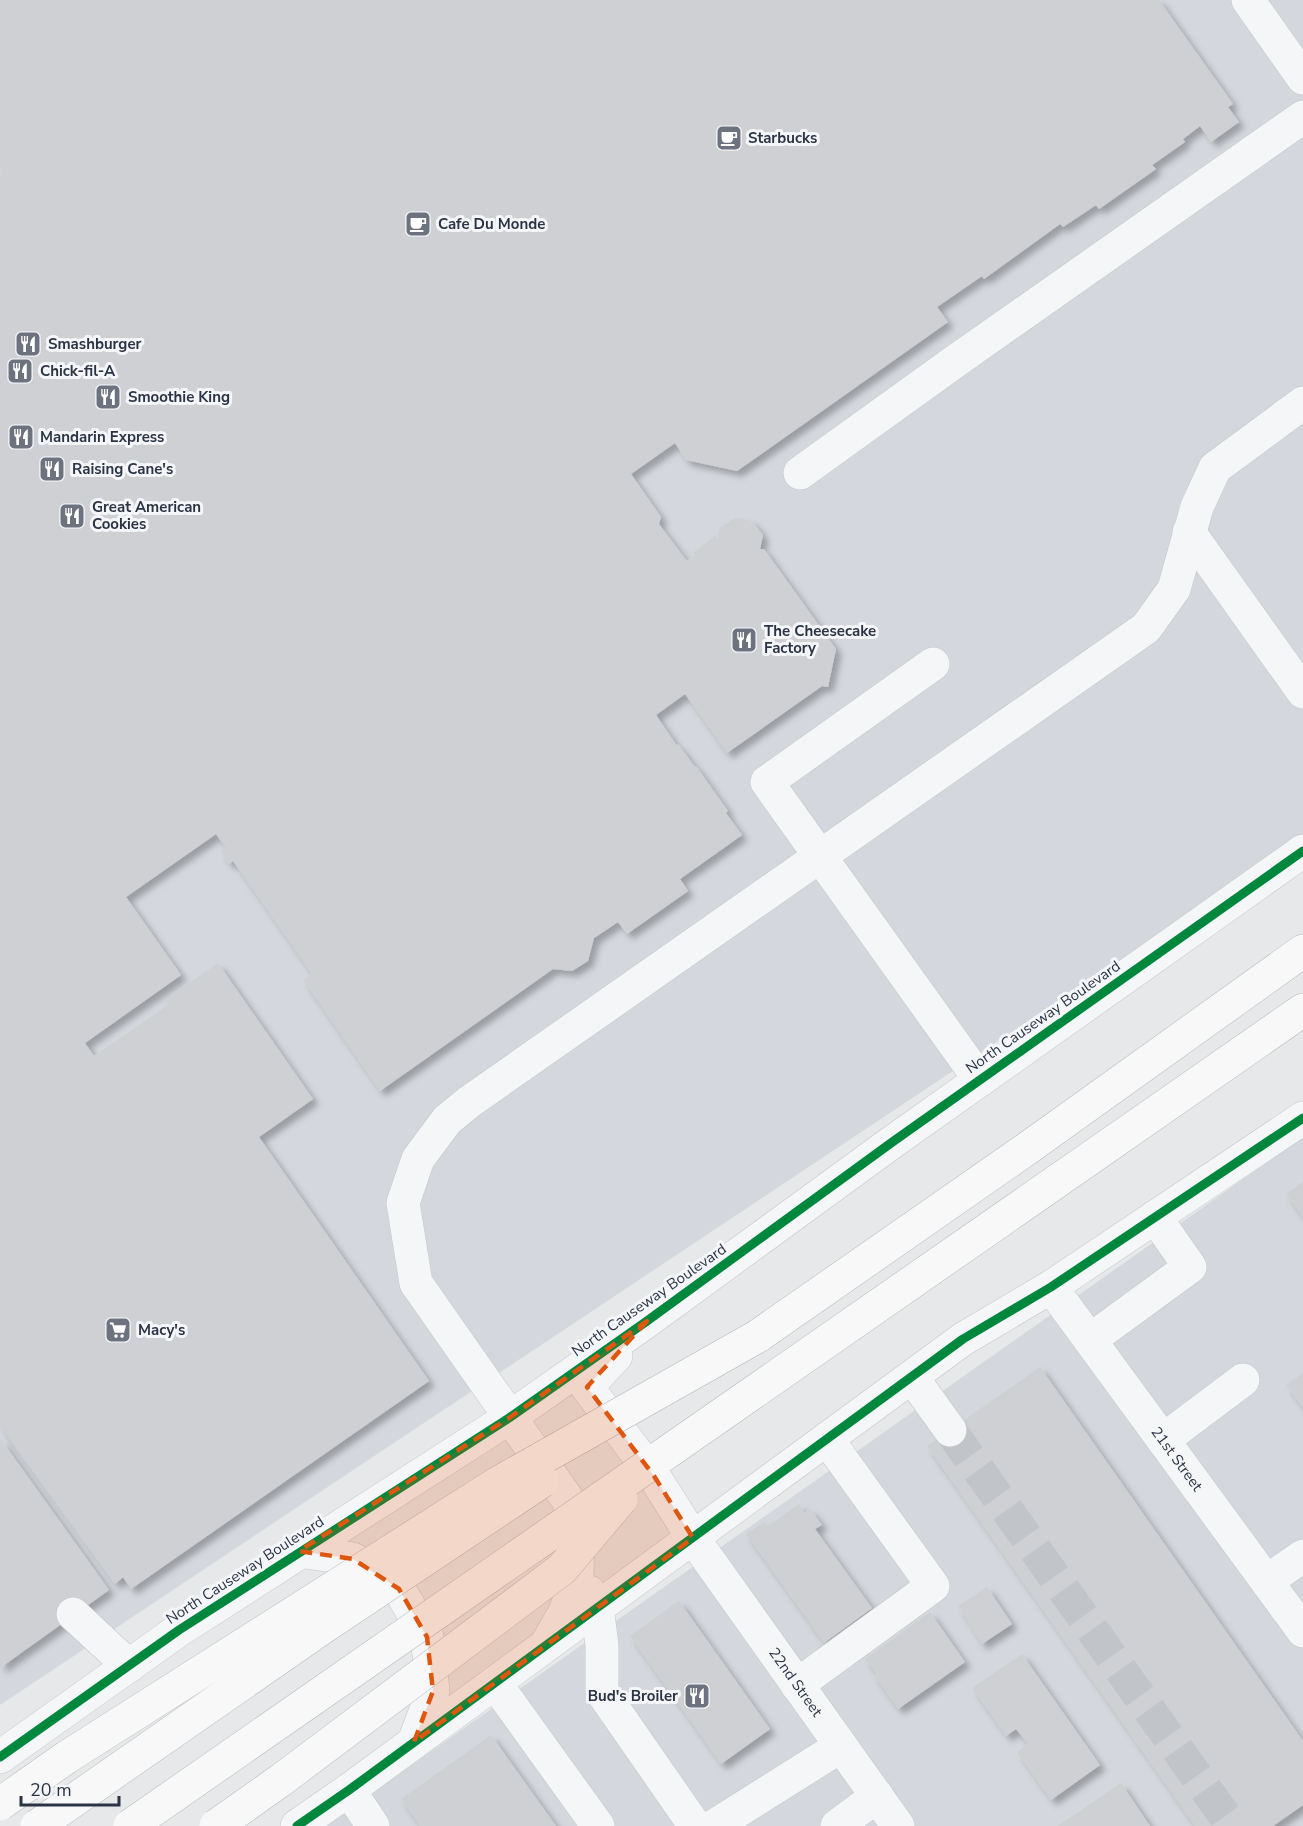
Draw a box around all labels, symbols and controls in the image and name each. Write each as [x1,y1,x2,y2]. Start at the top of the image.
cafe icon: Starbucks [714,123,744,153]
place label: Starbucks [748,128,817,148]
cafe icon: Cafe Du Monde [403,209,433,239]
place label: Cafe Du Monde [438,214,545,234]
restaurant icon: Smashburger [13,329,43,359]
place label: Smashburger [48,334,142,354]
restaurant icon: Chick-fil-A [5,356,35,386]
place label: Chick-fil-A [40,361,116,381]
restaurant icon: Smoothie King [93,382,123,412]
place label: Smoothie King [128,387,230,407]
restaurant icon: Mandarin Express [6,422,36,452]
place label: Mandarin Express [40,427,164,447]
restaurant icon: Raising Cane's [37,454,67,484]
place label: Raising Cane's [72,459,173,479]
place label: Great American Cookies [92,497,201,534]
restaurant icon: Great American Cookies [57,501,87,531]
place label: The Cheesecake Factory [764,621,876,658]
restaurant icon: The Cheesecake Factory [729,625,759,655]
street label: North Causeway Boulevard [962,956,1124,1078]
street label: North Causeway Boulevard [568,1239,730,1361]
supermarket icon: Macy's [103,1315,133,1345]
place label: Macy's [138,1320,185,1340]
street label: 21st Street [1147,1423,1208,1496]
street label: North Causeway Boulevard [162,1511,328,1629]
street label: 22nd Street [764,1644,827,1721]
restaurant icon: Bud's Broiler [682,1681,712,1711]
place label: Bud's Broiler [588,1686,678,1706]
scale bar [21,1769,118,1807]
text: 20 m [30,1778,72,1802]

